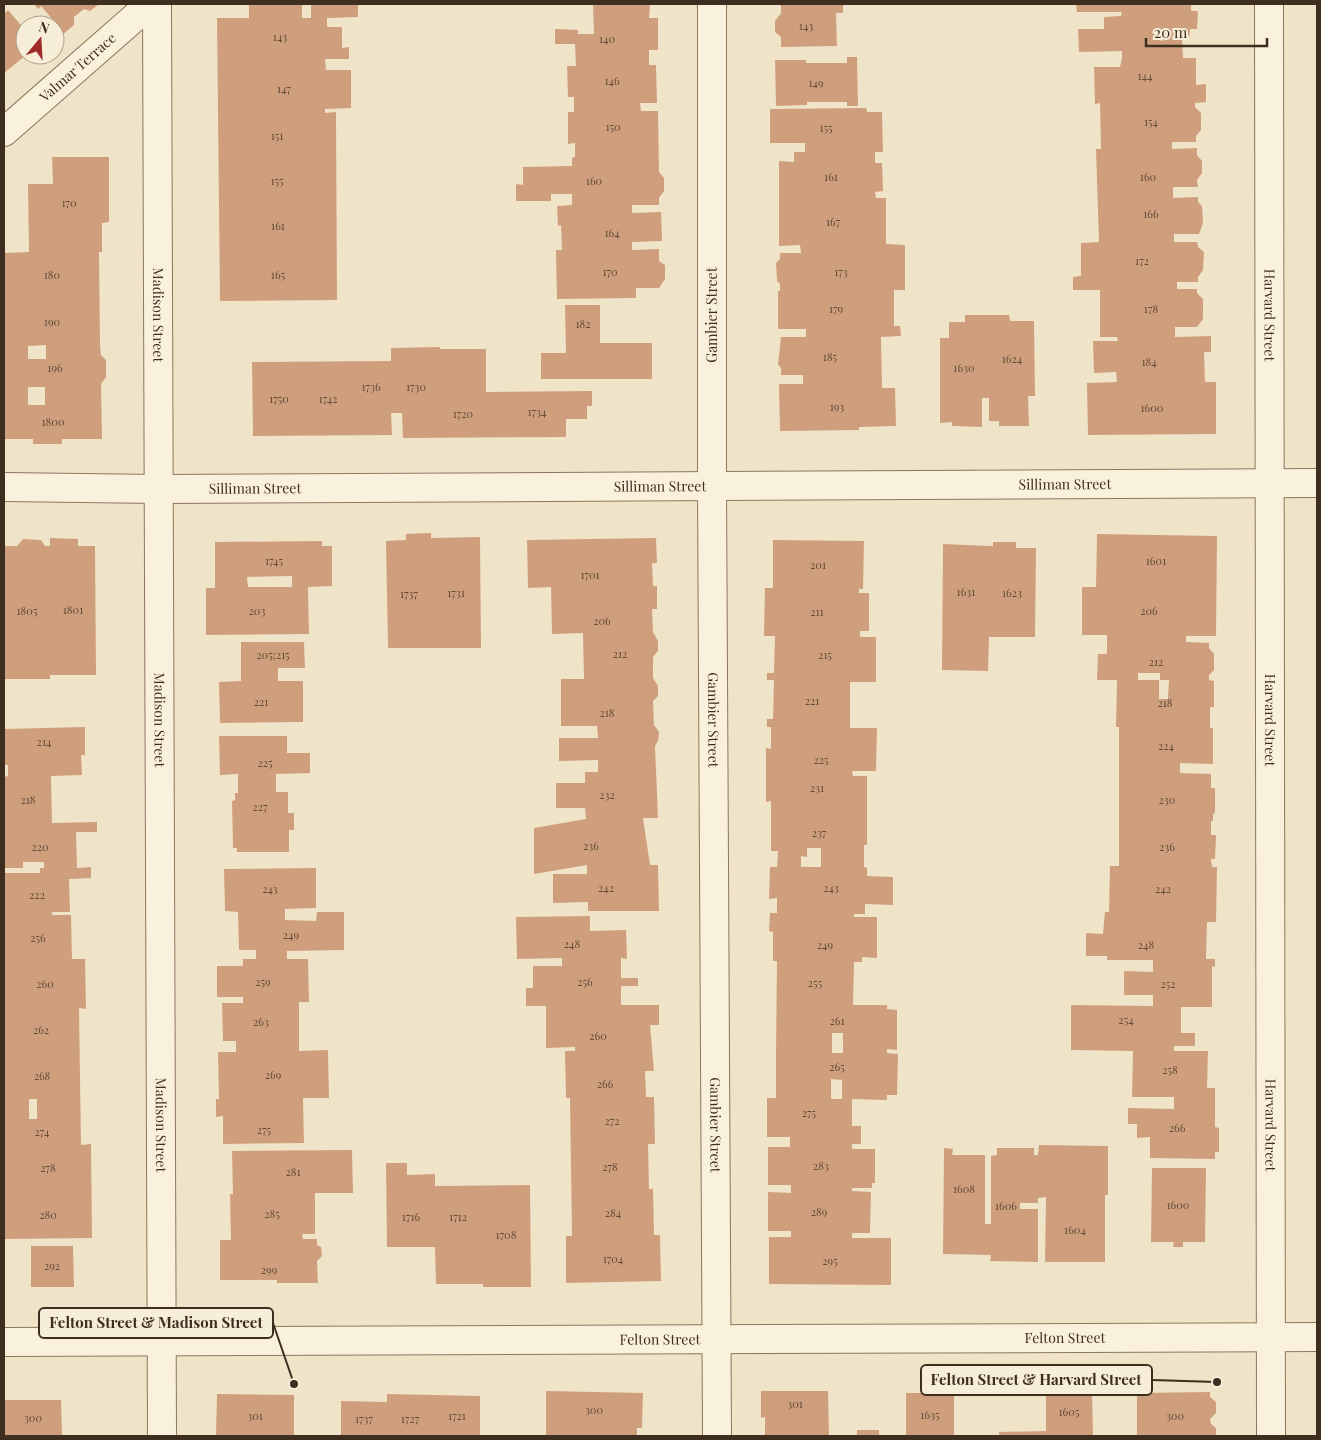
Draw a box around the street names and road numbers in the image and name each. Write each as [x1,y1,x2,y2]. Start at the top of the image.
street label: Valmar Terrace [34,28,120,106]
street label: Gambier Street [702,266,721,363]
street label: Madison Street [149,268,168,363]
street label: Harvard Street [1260,269,1280,362]
street label: Silliman Street [1019,474,1112,494]
street label: Silliman Street [614,476,707,496]
street label: Silliman Street [209,478,302,498]
street label: Gambier Street [704,672,723,769]
street label: Madison Street [150,673,170,768]
street label: Harvard Street [1261,674,1280,767]
street label: Gambier Street [706,1077,726,1174]
street label: Madison Street [152,1078,171,1173]
street label: Harvard Street [1262,1079,1281,1172]
street label: Felton Street [1025,1328,1107,1347]
street label: Felton Street [620,1329,702,1349]

